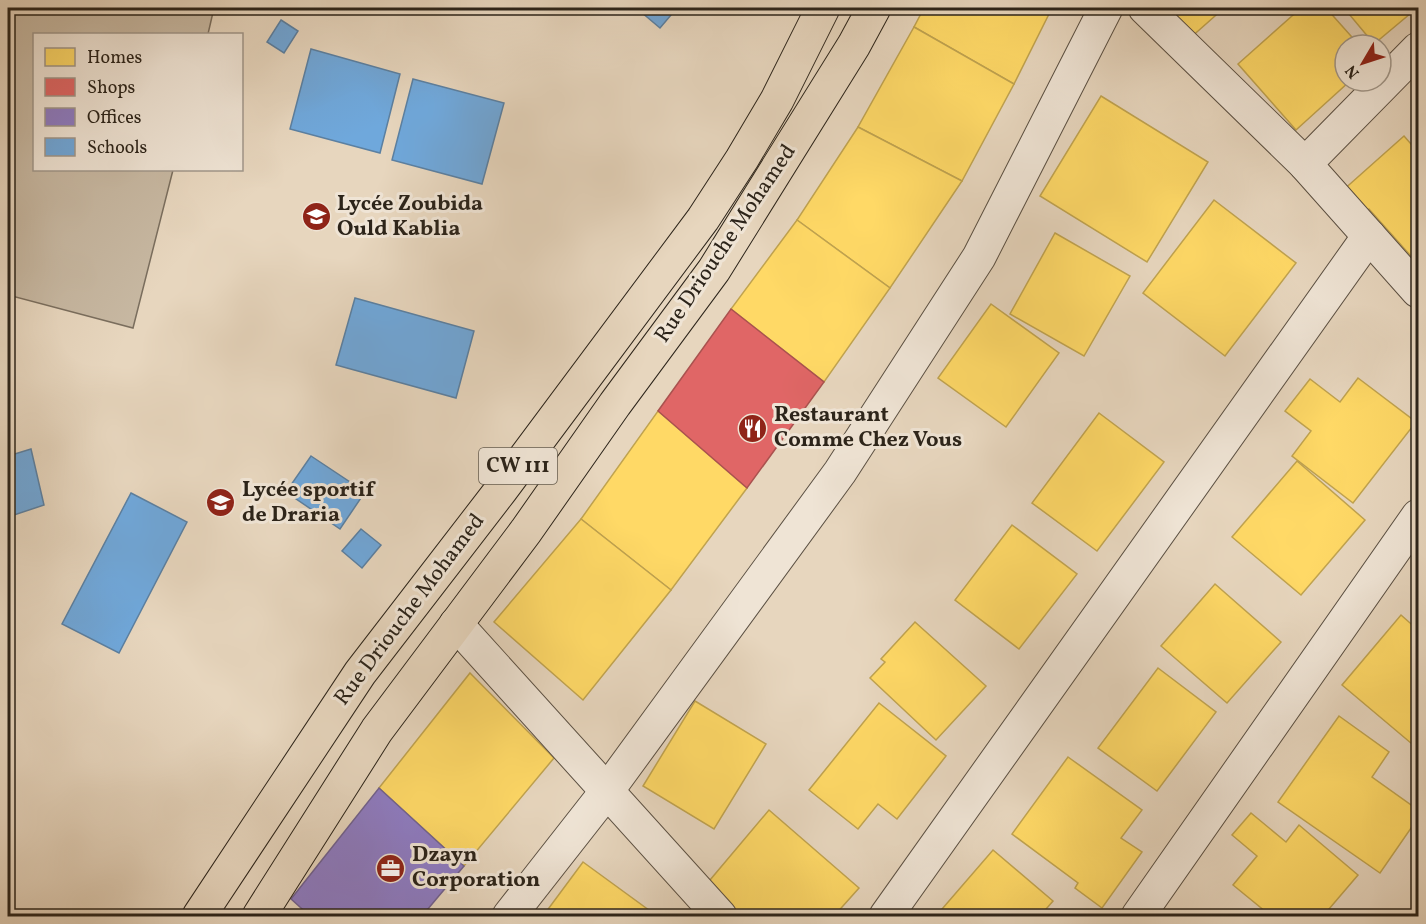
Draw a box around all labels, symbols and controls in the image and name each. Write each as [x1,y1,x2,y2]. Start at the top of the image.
legend [33,33,243,171]
north arrow [1333,33,1393,93]
text: Homes [87,46,142,71]
text: N [1340,59,1365,83]
text: Shops [87,76,135,101]
text: Offices [87,106,142,131]
text: Schools [87,136,147,161]
street label: Rue Driouche Mohamed [648,139,804,349]
place label: Lycée Zoubida Ould Kablia [337,189,483,245]
school or university icon: Lycée Zoubida Ould Kablia [300,201,332,233]
place label: Restaurant Comme Chez Vous [774,400,962,456]
restaurant icon: Restaurant Comme Chez Vous [737,412,769,444]
road number: CW 111 [479,448,557,484]
place label: Lycée sportif de Draria [242,475,377,531]
school or university icon: Lycée sportif de Draria [205,487,237,519]
street label: Rue Driouche Mohamed [327,507,493,713]
place label: Dzayn Corporation [412,840,540,896]
office icon: Dzayn Corporation [375,852,407,884]

